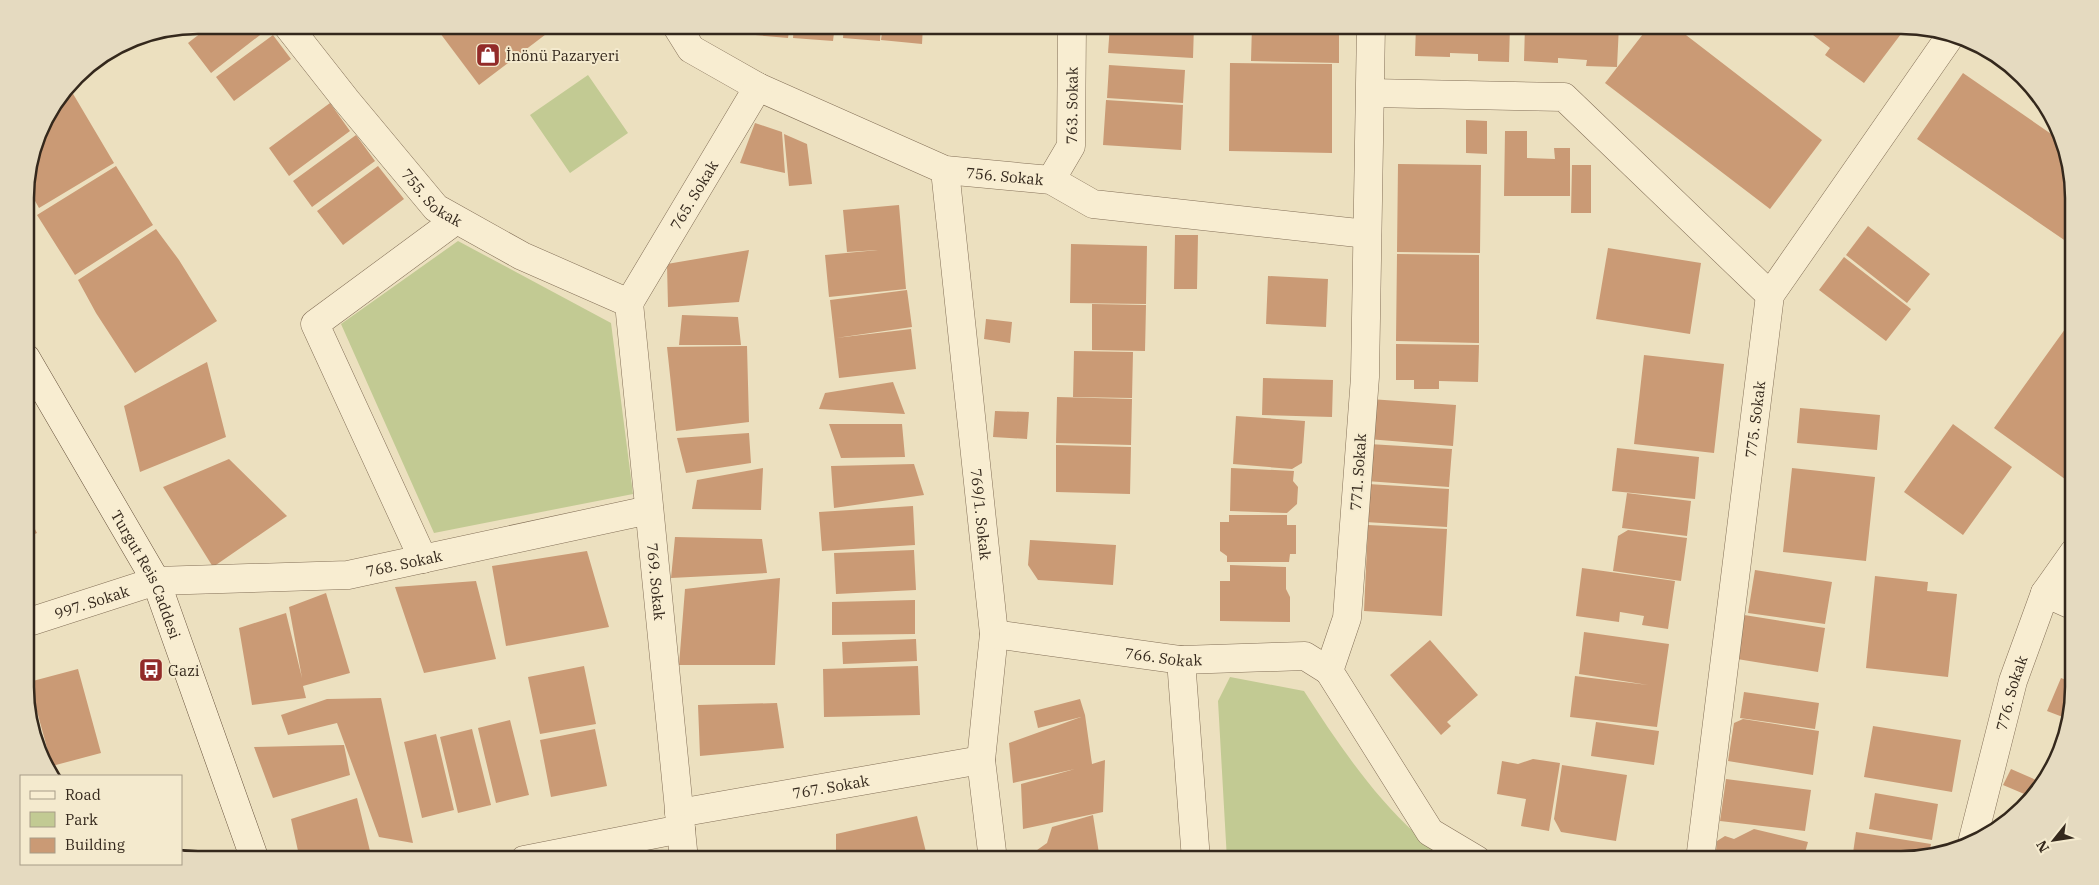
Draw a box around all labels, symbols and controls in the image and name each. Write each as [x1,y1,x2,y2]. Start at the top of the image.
shop icon: İnönü Pazaryeri [475,42,501,68]
place label: İnönü Pazaryeri [506,46,619,65]
street label: 763. Sokak [1062,66,1081,144]
street label: 765. Sokak [666,156,722,233]
street label: 756. Sokak [965,163,1045,189]
street label: 755. Sokak [397,164,466,230]
street label: 775. Sokak [1740,379,1769,459]
street label: 771. Sokak [1346,432,1370,511]
street label: 769/1. Sokak [967,467,996,561]
street label: Turgut Reis Caddesi [107,506,185,641]
street label: 769. Sokak [643,542,670,621]
street label: 768. Sokak [364,545,444,580]
street label: 997. Sokak [52,581,132,623]
street label: 766. Sokak [1124,643,1203,670]
street label: 776. Sokak [1991,652,2031,733]
bus stop icon: Gazi [138,657,164,683]
place label: Gazi [168,661,200,680]
street label: 767. Sokak [791,770,871,802]
legend [20,775,182,865]
text: Road [65,785,101,804]
text: Park [65,810,98,829]
north arrow [2029,815,2079,865]
text: Building [65,835,125,854]
text: N [2032,837,2053,856]

